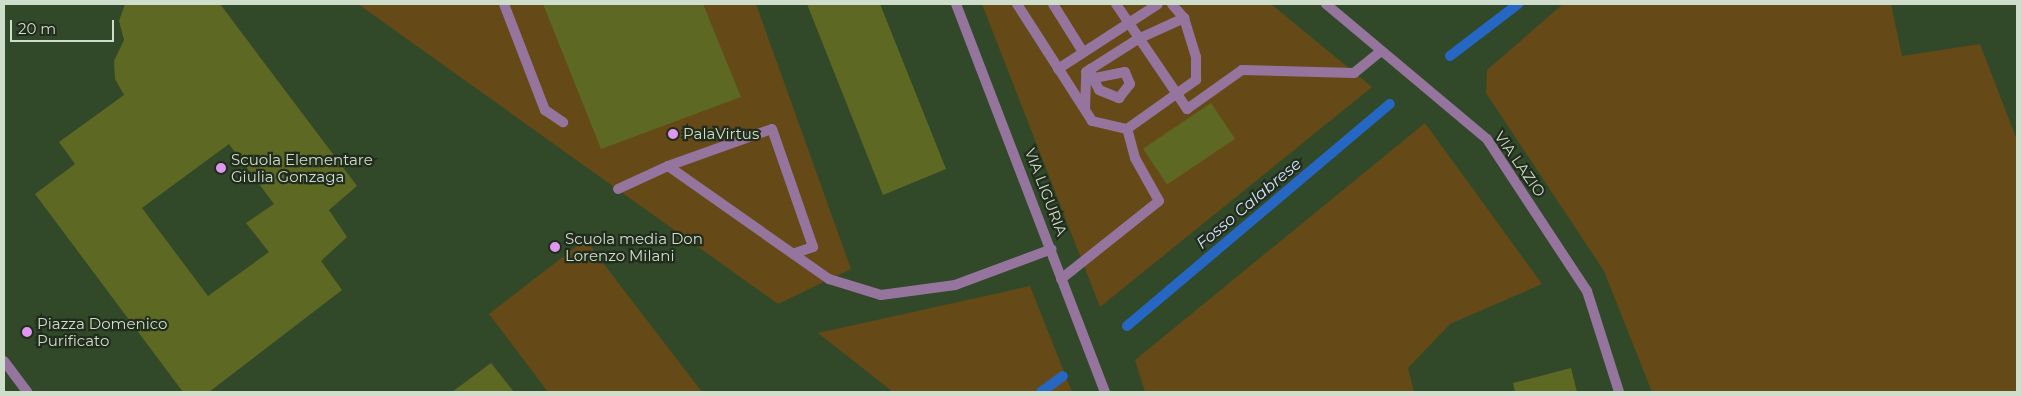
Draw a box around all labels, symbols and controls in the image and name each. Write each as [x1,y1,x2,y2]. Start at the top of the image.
scale bar [12,10,116,42]
text: 20 m [18,19,56,38]
place label: PalaVirtus [683,125,759,143]
marker: PalaVirtus [667,128,679,140]
street label: VIA LAZIO [1491,128,1549,200]
street label: VIA LIGURIA [1021,146,1071,238]
place label: Scuola Elementare Giulia Gonzaga [231,150,373,185]
water label: Fosso Calabrese [1193,155,1305,253]
marker: Scuola Elementare Giulia Gonzaga [215,162,227,174]
place label: Scuola media Don Lorenzo Milani [565,229,703,264]
marker: Scuola media Don Lorenzo Milani [549,241,561,253]
place label: Piazza Domenico Purificato [37,314,167,349]
marker: Piazza Domenico Purificato [21,326,33,338]

